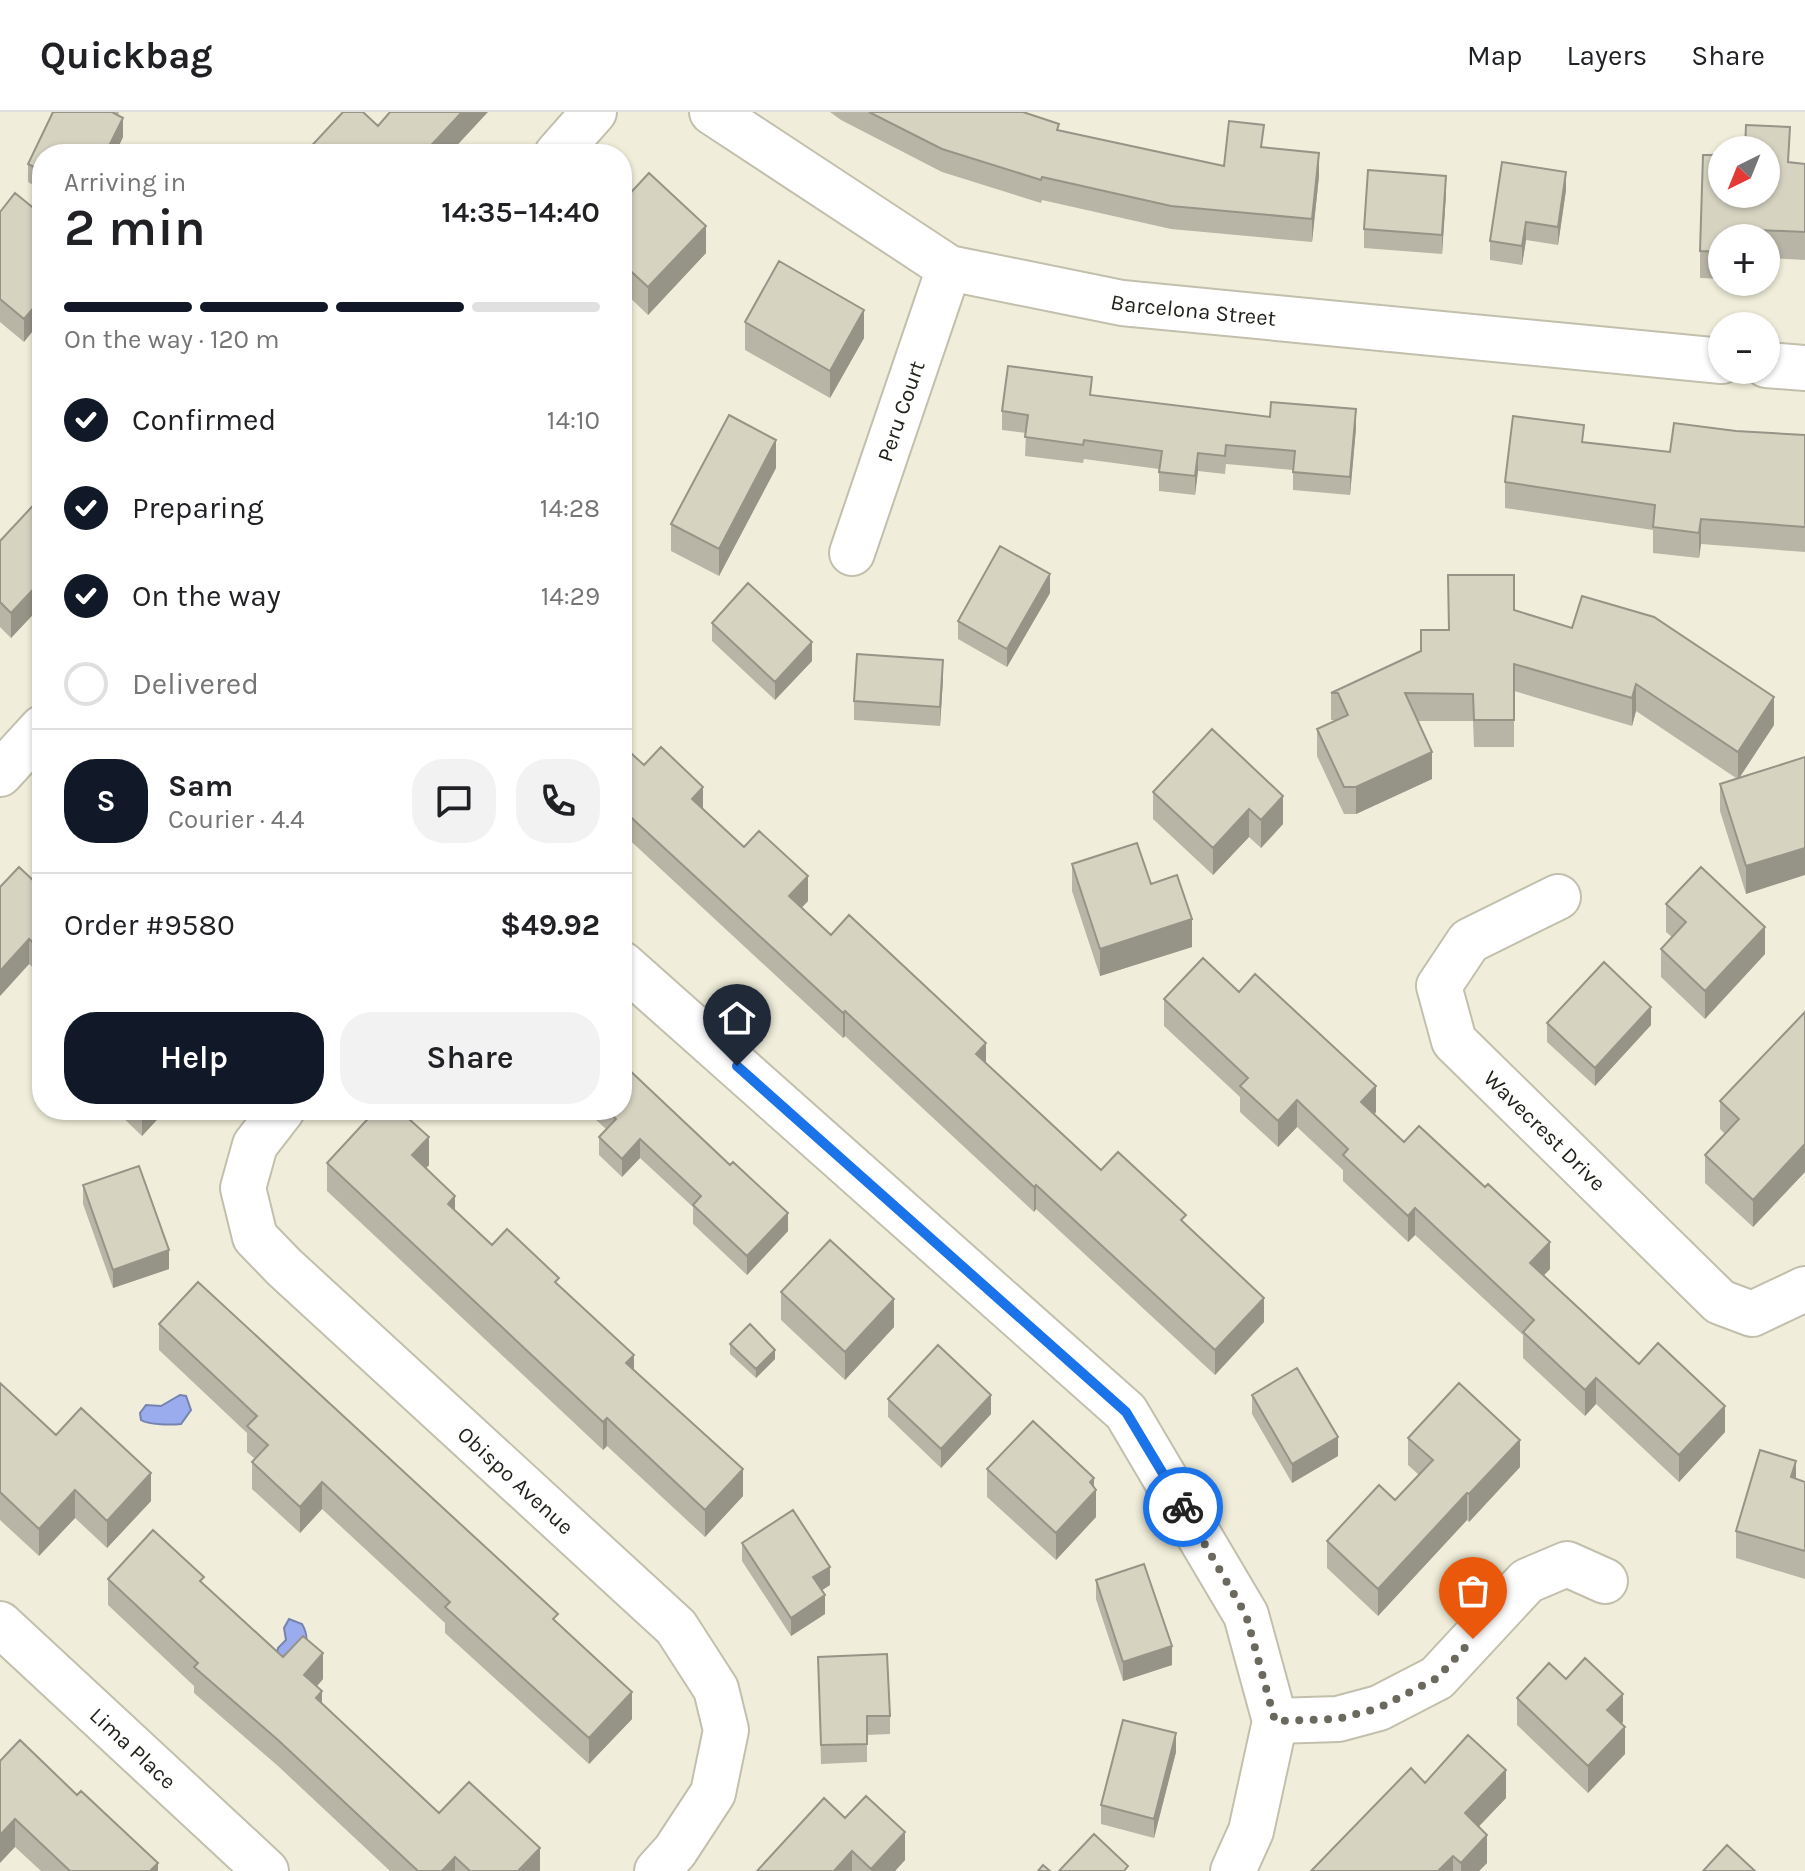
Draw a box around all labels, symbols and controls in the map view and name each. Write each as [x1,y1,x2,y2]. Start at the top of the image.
text: Quickbag [40,33,213,78]
text: Map [1467,39,1522,72]
text: Layers [1566,39,1647,72]
text: Share [1691,39,1765,72]
north arrow [1708,136,1780,208]
map controls [1708,136,1780,384]
text: Arriving in [64,167,186,198]
text: 14:35–14:40 [441,194,600,230]
text: 2 min [64,197,206,258]
button: + [1708,224,1780,296]
street label: Barcelona Street [1108,289,1277,332]
button: − [1708,312,1780,384]
text: On the way · 120 m [64,324,279,355]
street label: Peru Court [872,357,931,465]
icon: check [64,398,108,442]
text: Confirmed [132,402,276,438]
text: 14:10 [547,405,600,436]
icon: check [64,486,108,530]
text: Preparing [132,490,264,526]
text: 14:28 [540,493,600,524]
icon: check [64,574,108,618]
text: On the way [132,578,281,614]
text: 14:29 [541,581,600,612]
text: Delivered [132,666,259,702]
button: chat [412,759,496,843]
button: phone [516,759,600,843]
text: Sam [168,768,233,804]
text: S [96,783,116,819]
text: Courier · 4.4 [168,804,304,835]
text: Order #9580 [64,907,235,943]
text: $49.92 [500,907,600,943]
pin [703,984,771,1066]
icon: home [715,996,759,1040]
button: Help [64,1012,324,1104]
button: Share [340,1012,600,1104]
street label: Wavecrest Drive [1478,1066,1611,1197]
street label: Obispo Avenue [452,1421,579,1540]
courier [1143,1467,1223,1547]
icon: bike [1161,1485,1205,1529]
pin [1439,1557,1507,1639]
icon: bag [1451,1569,1495,1613]
street label: Lima Place [84,1702,181,1795]

